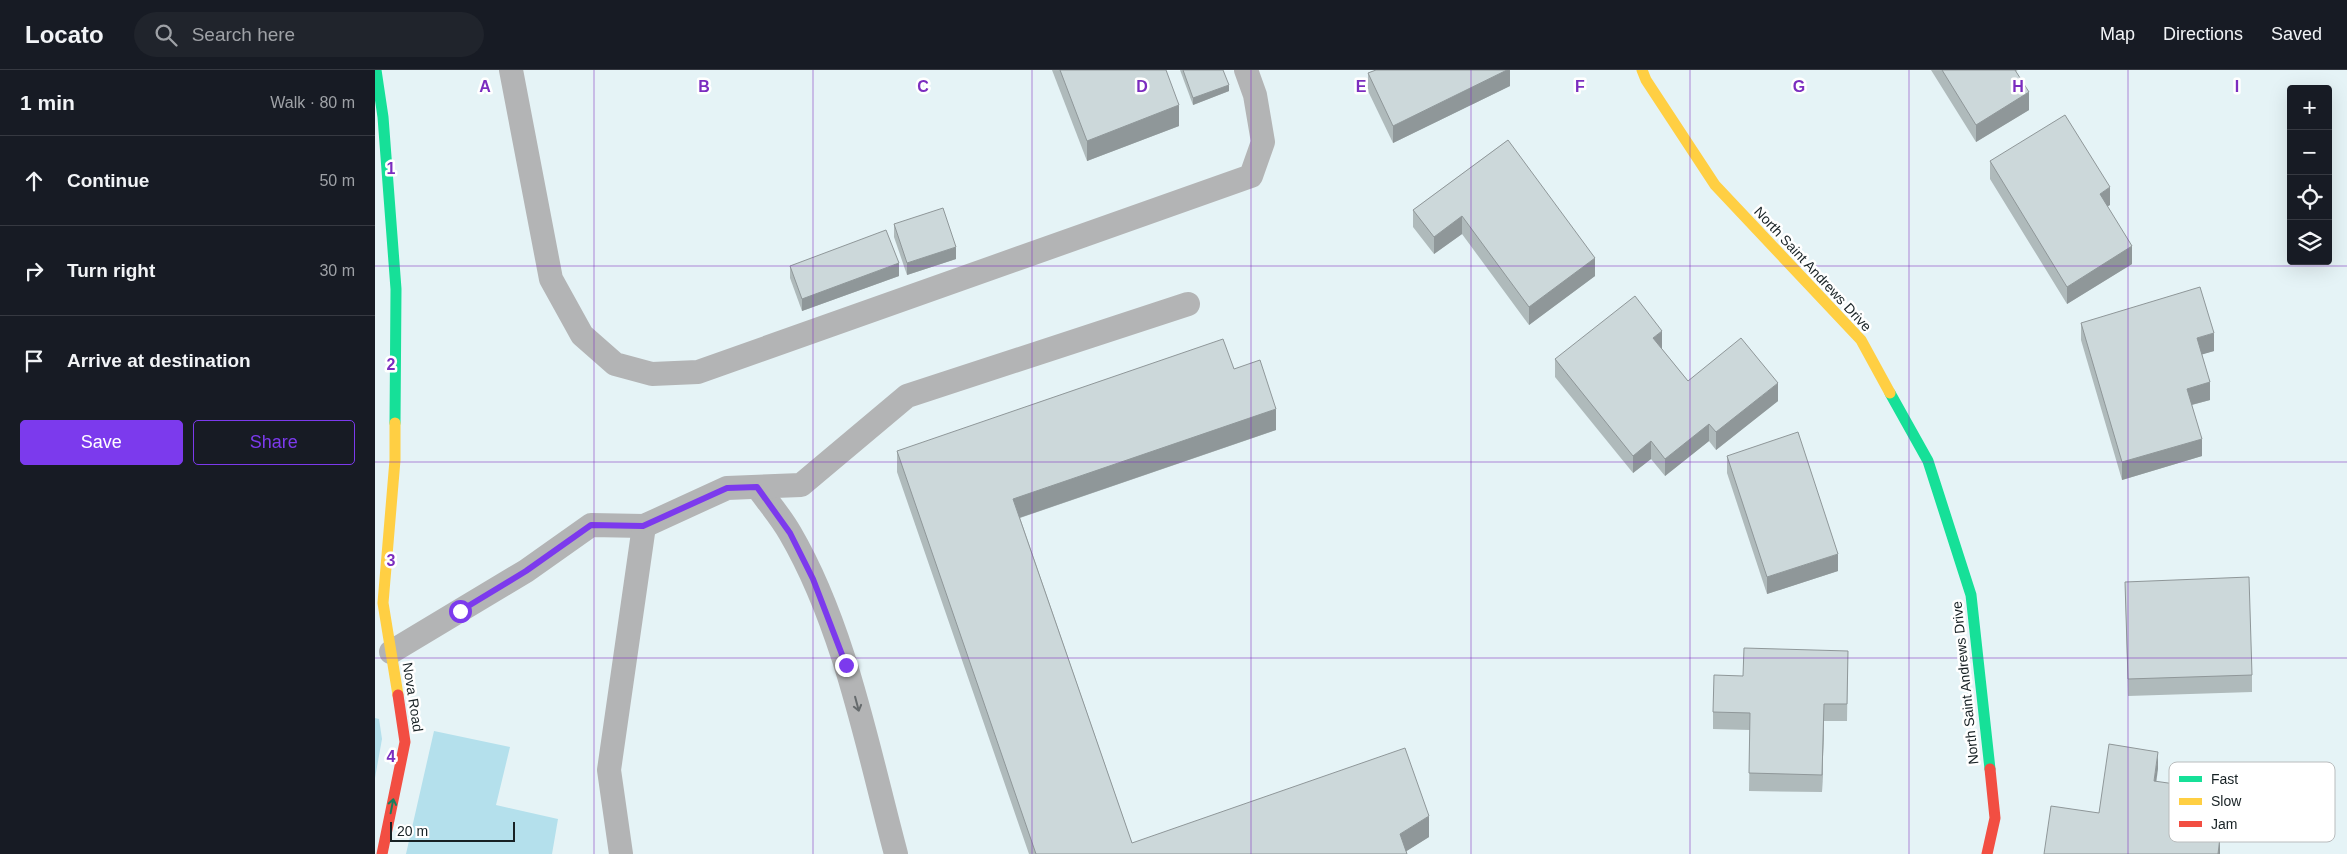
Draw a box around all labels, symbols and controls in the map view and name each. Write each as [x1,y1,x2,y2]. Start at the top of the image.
search box [134,12,484,57]
text: Locato [25,21,104,48]
icon: search [152,21,180,49]
text: Search here [192,24,295,45]
text: Map [2100,24,2135,44]
text: Directions [2163,24,2243,44]
text: Saved [2271,24,2322,44]
text: A [479,78,491,95]
text: B [698,78,710,95]
text: C [917,78,929,95]
text: D [1136,78,1148,95]
text: E [1356,78,1367,95]
text: F [1575,78,1585,95]
text: G [1793,78,1805,95]
text: H [2012,78,2024,95]
text: I [2235,78,2239,95]
map controls [2287,85,2332,265]
button: + [2287,85,2332,130]
text: 1 min [20,91,75,114]
text: Walk · 80 m [270,94,355,111]
button: − [2287,130,2332,175]
text: 1 [387,160,396,177]
icon: ahead [20,167,48,195]
text: Continue [67,170,149,191]
text: 50 m [319,172,355,189]
button: locate [2287,175,2332,220]
street label: North Saint Andrews Drive [1751,204,1875,335]
button: layers [2287,220,2332,265]
icon: right [20,257,48,285]
text: Turn right [67,260,155,281]
text: 30 m [319,262,355,279]
icon: arrive [20,347,48,375]
text: Arrive at destination [67,350,251,371]
text: 2 [387,356,396,373]
button: Save [20,420,183,465]
button: Share [193,420,355,465]
text: 3 [387,552,396,569]
route start [449,600,472,623]
street label: North Saint Andrews Drive [1948,600,1982,765]
route end [835,654,858,677]
street label: Nova Road [400,661,426,733]
one-way arrow [852,696,862,712]
text: 4 [387,748,396,765]
legend [2169,762,2335,842]
text: Fast [2211,771,2238,787]
text: Slow [2211,793,2242,809]
one-way arrow [387,799,397,815]
text: Jam [2211,816,2237,832]
scale bar [390,819,515,842]
text: 20 m [397,823,428,839]

